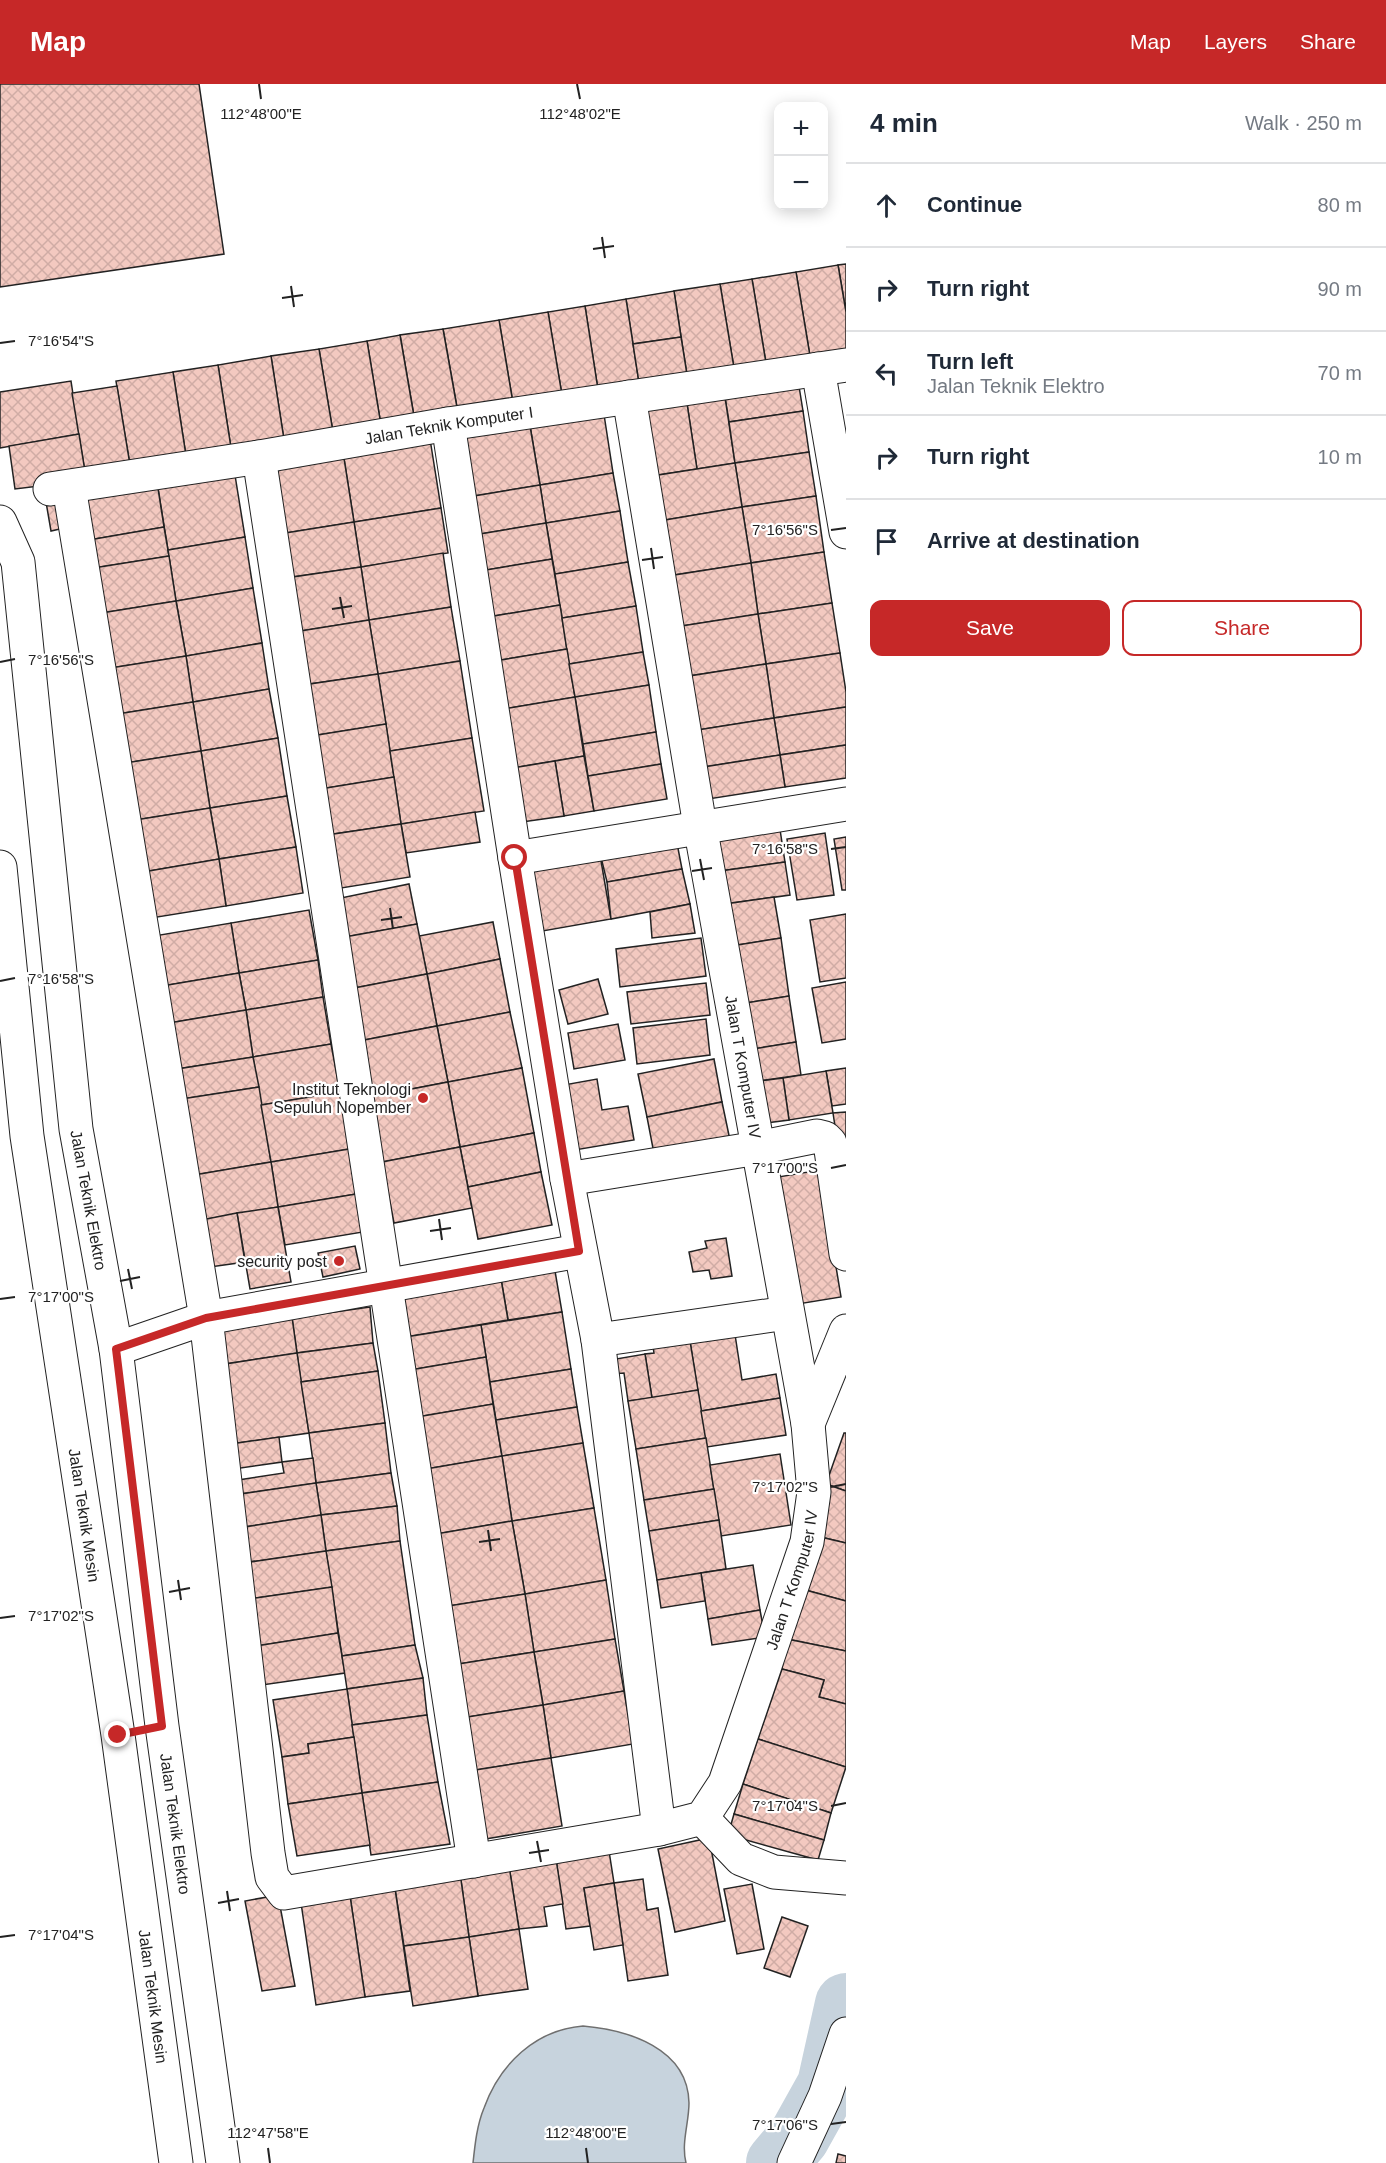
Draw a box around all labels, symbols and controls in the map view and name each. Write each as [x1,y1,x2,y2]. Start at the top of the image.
text: Map [30,26,86,57]
text: Map [1130,30,1171,53]
text: Layers [1204,30,1267,53]
text: Share [1300,30,1356,53]
map controls [774,102,828,210]
button: + [774,102,828,156]
text: 112°48'00"E [220,105,302,122]
text: 112°48'02"E [539,105,621,122]
text: 4 min [870,108,938,138]
text: Walk · 250 m [1245,112,1362,134]
button: − [774,156,828,210]
icon: ahead [870,189,903,222]
text: Continue [927,192,1022,217]
text: 80 m [1318,194,1362,216]
icon: right [870,273,903,306]
text: Turn right [927,276,1029,301]
text: 90 m [1318,278,1362,300]
text: 7°16'54"S [28,332,94,349]
text: Turn left [927,349,1013,374]
icon: left [870,357,903,390]
text: 70 m [1318,362,1362,384]
text: Jalan Teknik Elektro [927,375,1105,397]
street label: Jalan Teknik Komputer I [363,403,534,447]
icon: right [870,441,903,474]
text: Turn right [927,444,1029,469]
text: 10 m [1318,446,1362,468]
text: 7°16'56"S [752,521,818,538]
icon: arrive [870,525,903,558]
text: Arrive at destination [927,528,1140,553]
button: Save [870,600,1110,656]
button: Share [1122,600,1362,656]
text: 7°16'56"S [28,651,94,668]
text: 7°16'58"S [752,840,818,857]
route start [501,844,527,870]
text: 7°16'58"S [28,970,94,987]
street label: Jalan T Komputer IV [722,994,764,1140]
place label: Institut Teknologi Sepuluh Nopember [273,1081,412,1116]
marker: Institut Teknologi Sepuluh Nopember [416,1091,430,1105]
street label: Jalan Teknik Elektro [68,1129,110,1272]
text: 7°17'00"S [752,1159,818,1176]
place label: security post [237,1253,328,1270]
marker: security post [332,1254,346,1268]
text: 7°17'00"S [28,1288,94,1305]
street label: Jalan Teknik Mesin [66,1447,103,1583]
text: 7°17'02"S [752,1478,818,1495]
street label: Jalan T Komputer IV [763,1509,820,1652]
text: 7°17'02"S [28,1607,94,1624]
route end [104,1721,130,1747]
street label: Jalan Teknik Elektro [157,1752,194,1895]
text: 7°17'04"S [752,1797,818,1814]
text: 7°17'04"S [28,1926,94,1943]
street label: Jalan Teknik Mesin [136,1928,171,2064]
text: 7°17'06"S [752,2116,818,2133]
text: 112°47'58"E [227,2124,309,2141]
text: 112°48'00"E [545,2124,627,2141]

